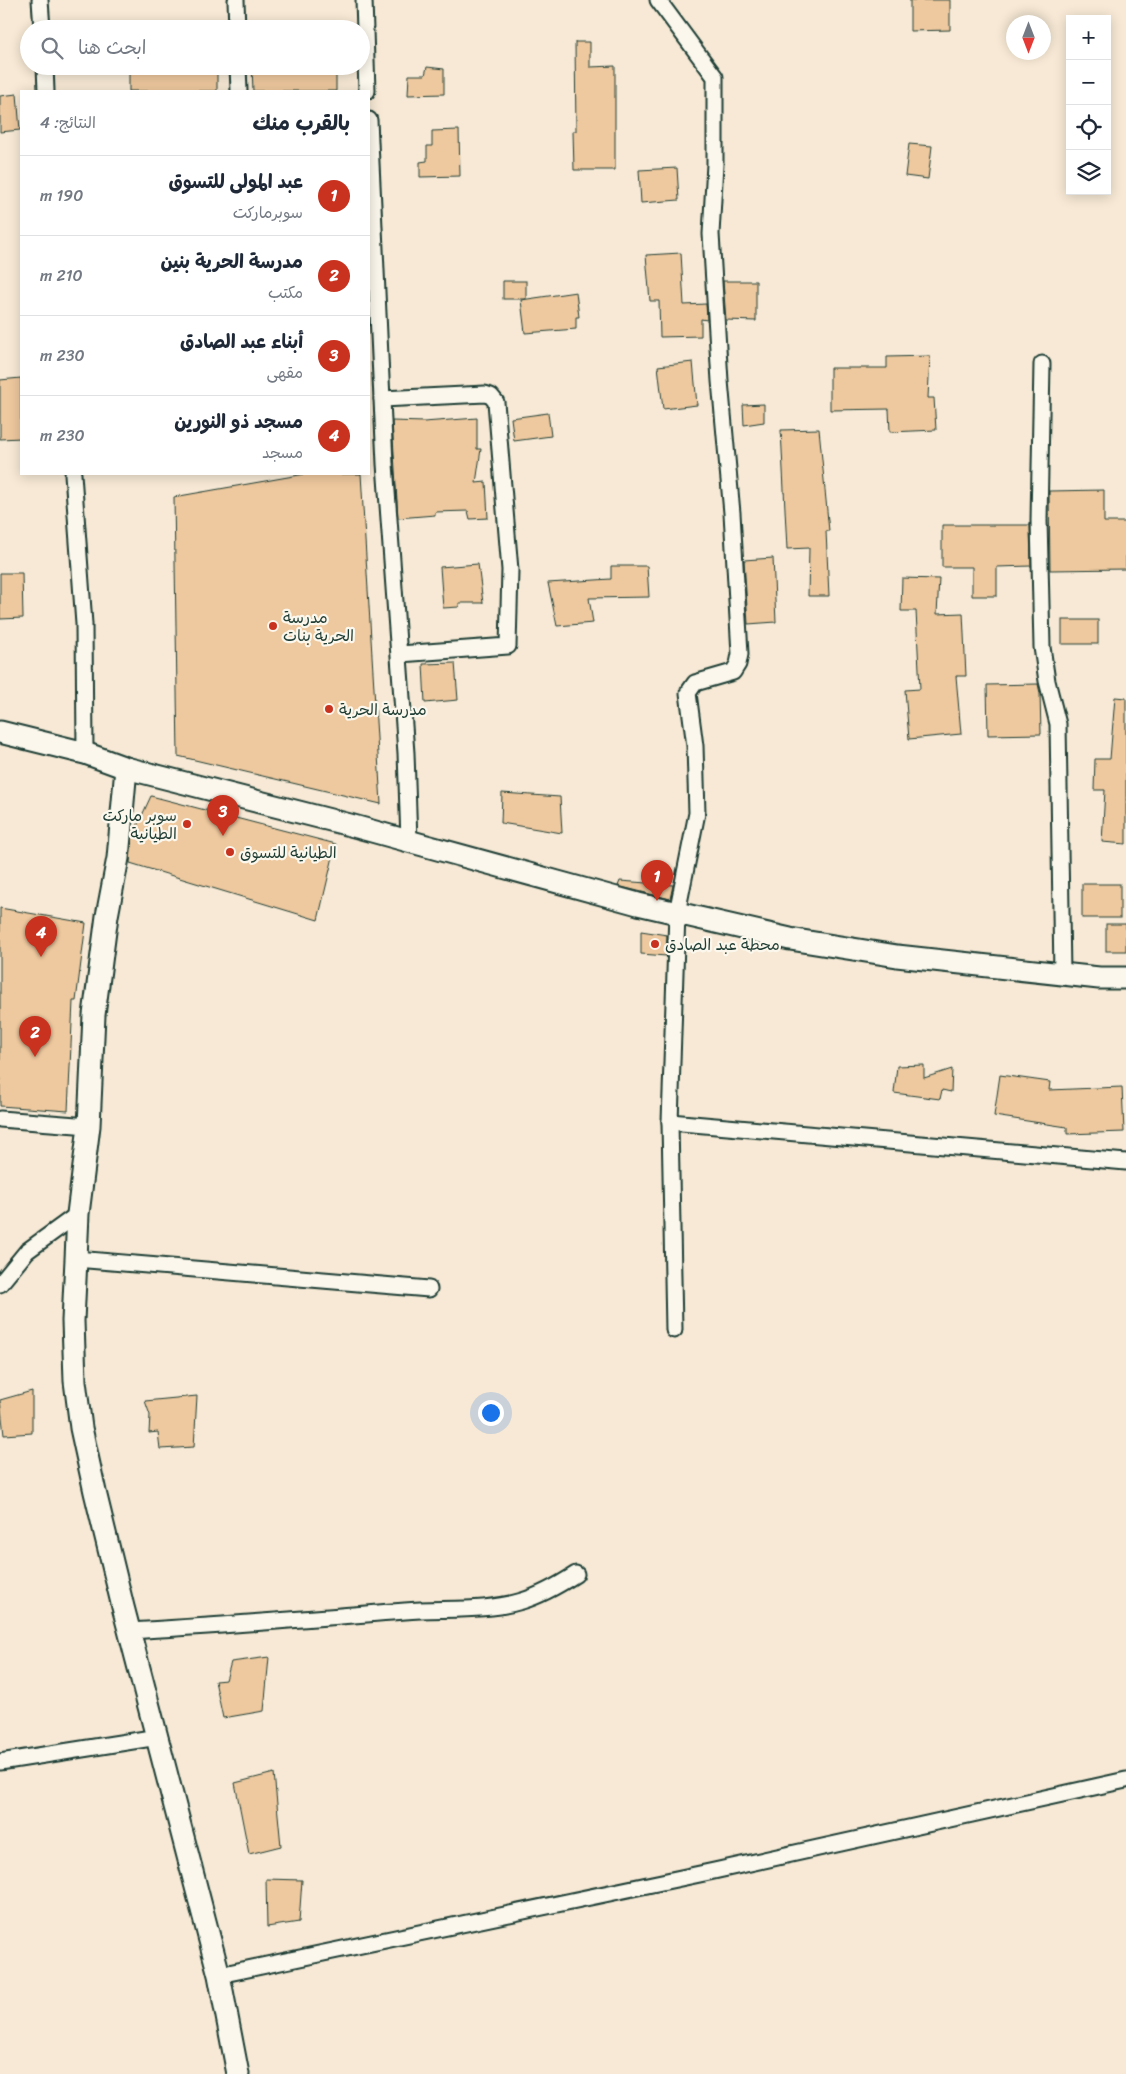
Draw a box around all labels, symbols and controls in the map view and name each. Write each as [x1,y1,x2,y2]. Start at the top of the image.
north arrow [1006,15,1051,60]
map controls [1066,15,1111,195]
button: + [1066,15,1111,60]
search box [20,20,370,75]
text: ابحث هنا [78,31,146,64]
icon: search [38,34,66,62]
button: − [1066,60,1111,105]
text: بالقرب منك [252,104,350,142]
button: locate [1066,105,1111,150]
text: النتائج: 4 [40,108,96,137]
button: layers [1066,150,1111,195]
text: عبد المولى للتسوق [168,165,303,198]
text: 190 m [40,181,83,210]
text: 1 [331,181,337,210]
text: سوبرماركت [233,198,303,227]
text: مدرسة الحرية بنين [161,245,303,278]
text: 210 m [40,261,83,290]
text: 2 [329,261,339,290]
text: مكتب [268,278,303,307]
text: أبناء عبد الصادق [180,325,303,358]
text: 230 m [40,341,85,370]
text: 3 [330,341,338,370]
text: مقهى [266,358,303,387]
text: مسجد ذو النورين [174,405,303,438]
text: 230 m [40,421,85,450]
text: 4 [329,421,339,450]
text: مسجد [262,438,303,467]
place label: مدرسة الحرية بنات [283,603,354,650]
marker: مدرسة الحرية بنات [267,620,279,632]
place label: مدرسة الحرية [339,695,427,724]
marker: مدرسة الحرية [323,703,335,715]
pin: 3 [207,795,239,836]
place label: سوبر ماركت الطيانية [103,801,177,848]
marker: سوبر ماركت الطيانية [181,818,193,830]
place label: الطيانية للتسوق [240,838,337,867]
marker: الطيانية للتسوق [224,846,236,858]
pin: 1 [641,860,673,901]
pin: 4 [25,916,57,957]
place label: محطة عبد الصادق [665,930,780,959]
marker: محطة عبد الصادق [649,938,661,950]
pin: 2 [19,1016,51,1057]
your location [478,1400,504,1426]

